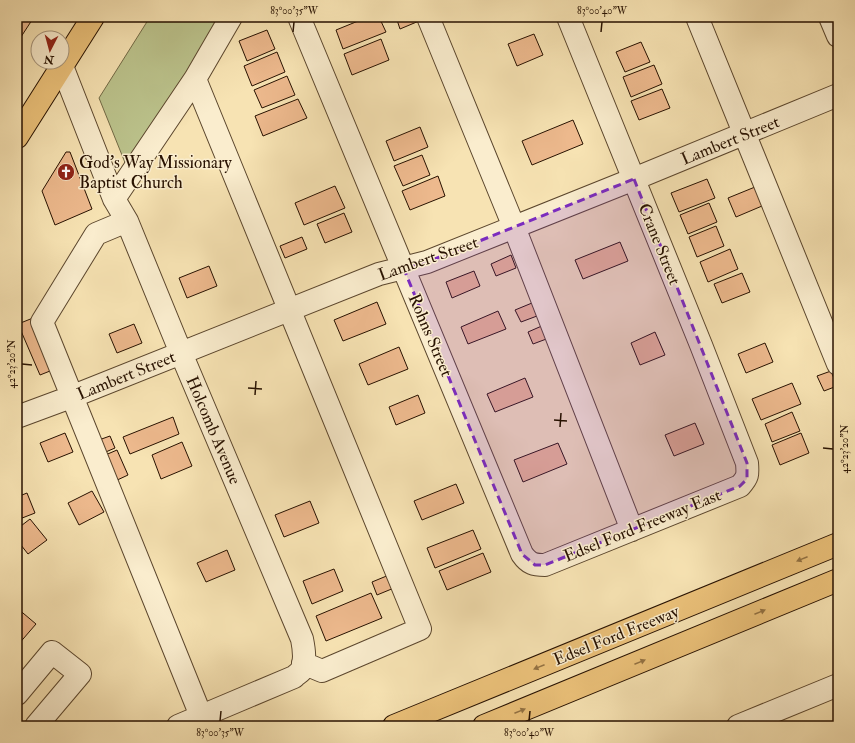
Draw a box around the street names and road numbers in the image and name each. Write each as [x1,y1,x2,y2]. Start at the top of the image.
street label: Lambert Street [678,111,783,170]
street label: Crane Street [634,200,686,288]
street label: Lambert Street [375,231,481,285]
street label: Rohns Street [404,291,458,380]
street label: Lambert Street [74,346,179,405]
street label: Holcomb Avenue [181,373,246,487]
street label: Edsel Ford Freeway East [561,484,725,568]
street label: Edsel Ford Freeway [550,601,683,671]

